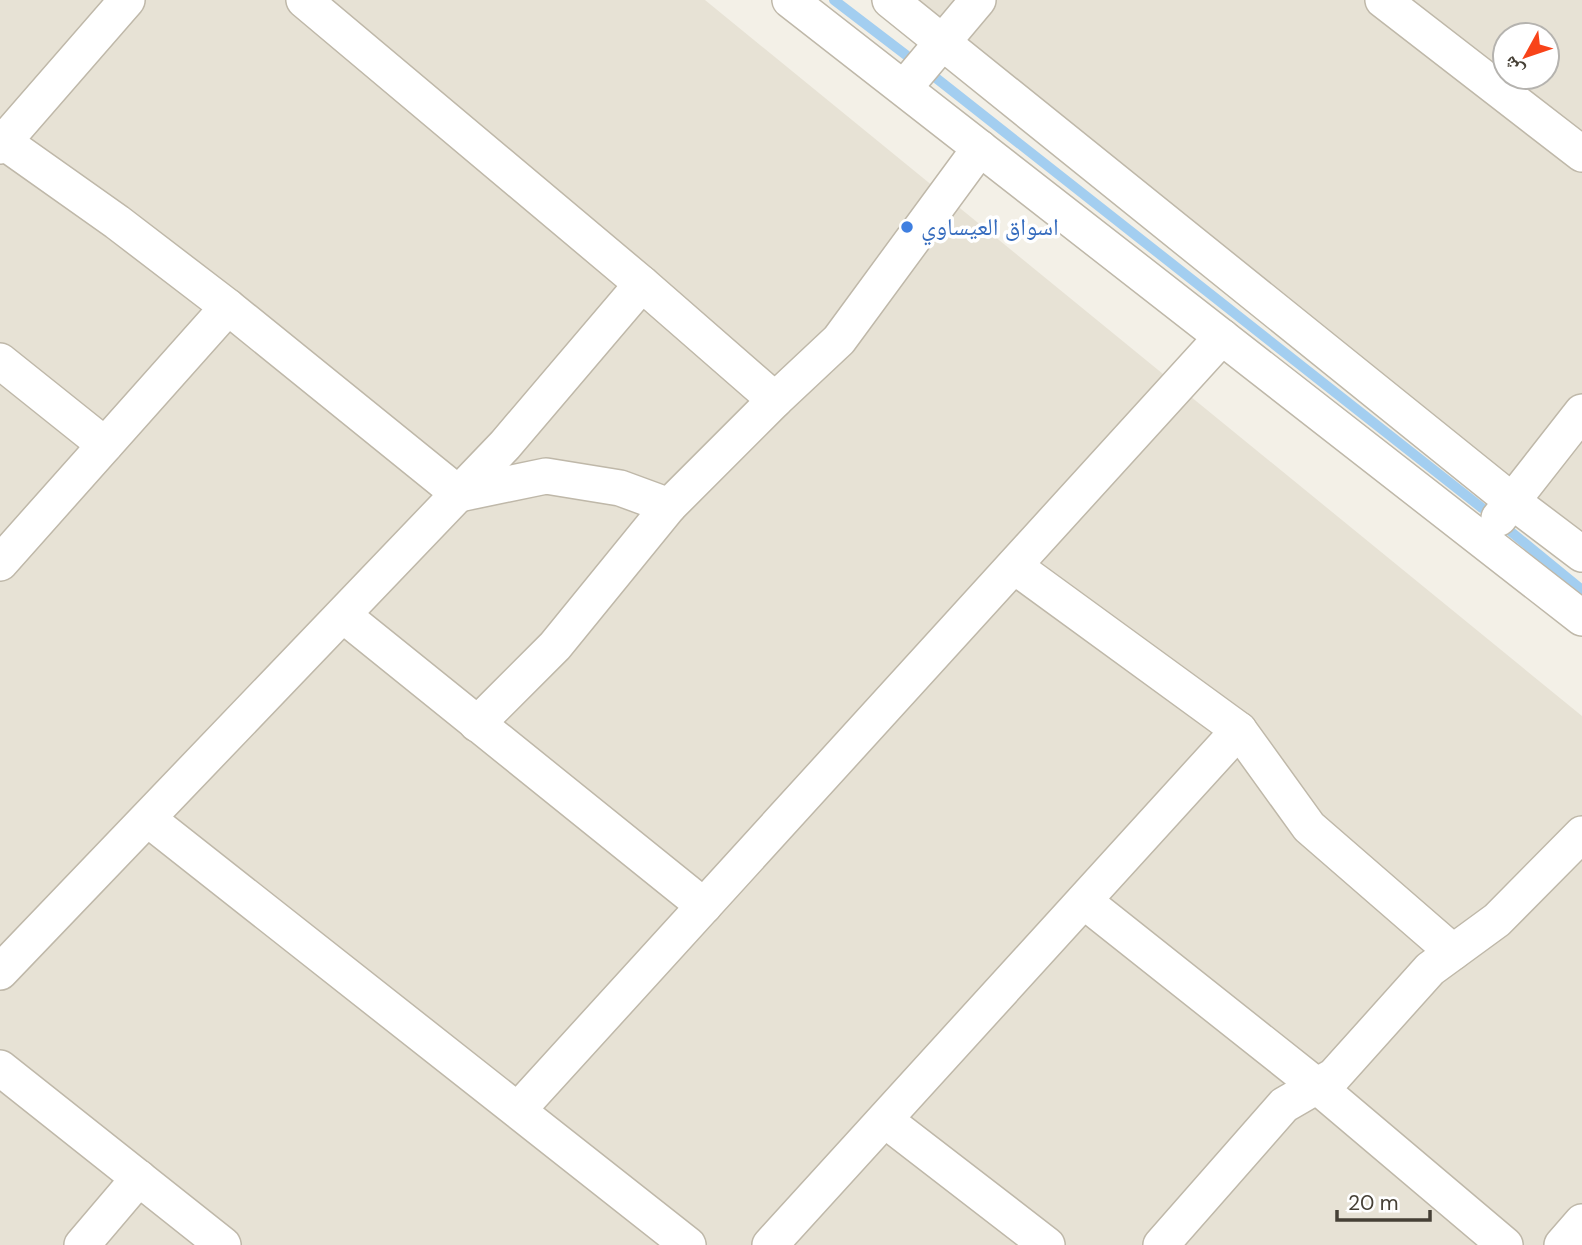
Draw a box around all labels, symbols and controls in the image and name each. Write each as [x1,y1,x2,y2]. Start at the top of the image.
north arrow [1491,21,1561,91]
text: ش [1497,51,1529,82]
place label: اسواق العيساوي [921,211,1059,246]
marker: اسواق العيساوي [899,219,915,235]
scale bar [1337,1178,1430,1222]
text: 20 m [1348,1189,1399,1217]

